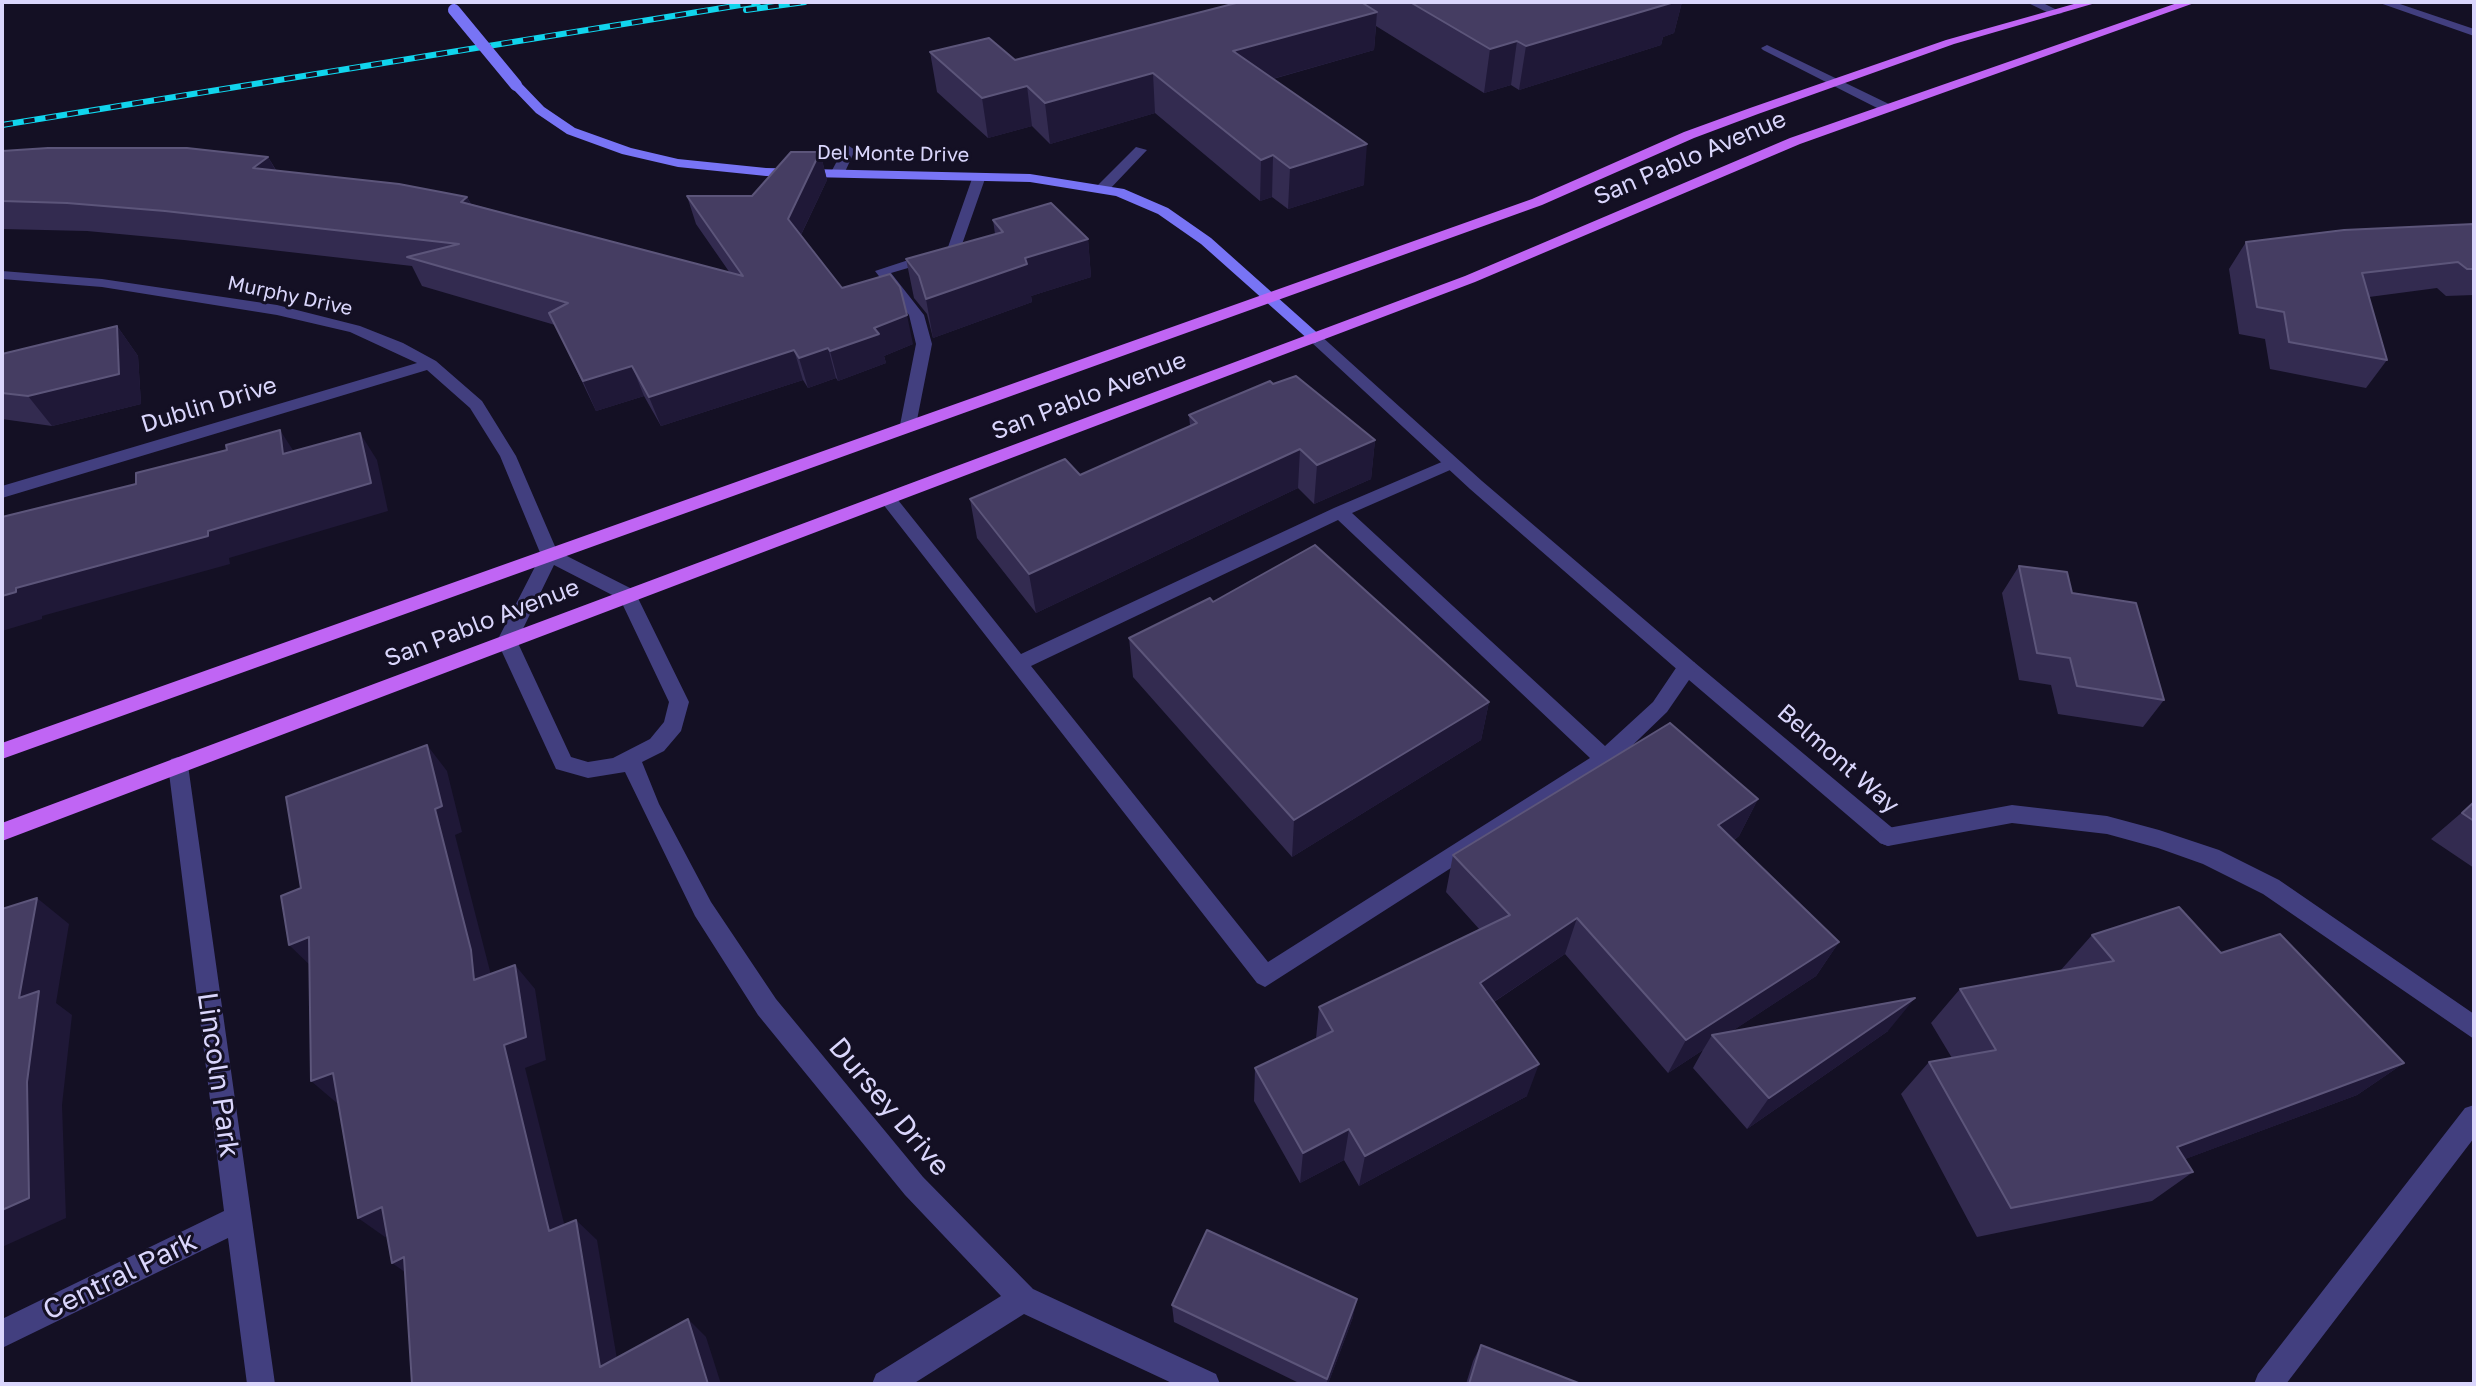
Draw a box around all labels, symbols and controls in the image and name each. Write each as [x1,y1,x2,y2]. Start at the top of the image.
street label: San Pablo Avenue [1590,104,1790,212]
street label: Del Monte Drive [817,141,969,167]
street label: Murphy Drive [225,271,355,321]
street label: San Pablo Avenue [988,346,1190,446]
street label: Dublin Drive [138,371,280,439]
street label: San Pablo Avenue [381,573,583,673]
street label: Belmont Way [1771,698,1905,820]
street label: Lincoln Park [190,990,246,1160]
street label: Dursey Drive [821,1031,957,1183]
street label: Central Park [38,1224,202,1328]

